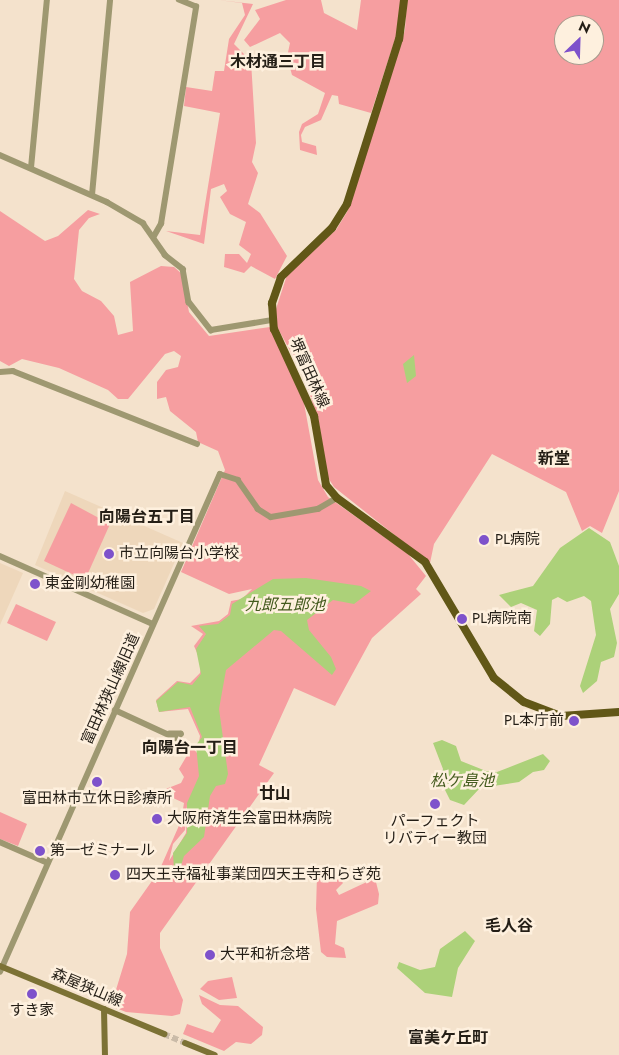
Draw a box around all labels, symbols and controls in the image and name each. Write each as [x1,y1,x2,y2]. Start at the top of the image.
north arrow [554,15,604,65]
text: N [576,16,594,39]
district label: 木材通三丁目 [230,52,326,72]
street label: 堺富田林線 [286,335,332,411]
district label: 新堂 [538,449,570,469]
district label: 向陽台五丁目 [99,507,195,527]
place label: PL病院 [495,531,540,549]
marker: PL病院 [477,533,491,547]
place label: 市立向陽台小学校 [119,545,239,563]
marker: 市立向陽台小学校 [103,548,115,560]
place label: 東金剛幼稚園 [45,575,135,593]
marker: 東金剛幼稚園 [29,578,41,590]
water label: 九郎五郎池 [245,595,325,615]
place label: PL病院南 [472,610,532,628]
marker: PL病院南 [456,613,468,625]
street label: 富田林狭山線旧道 [78,631,144,747]
place label: PL本庁前 [504,712,564,730]
marker: PL本庁前 [568,715,580,727]
district label: 向陽台一丁目 [142,738,238,758]
water label: 松ケ島池 [430,771,494,791]
marker: 富田林市立休日診療所 [91,776,103,788]
district label: 廿山 [259,784,291,804]
place label: 富田林市立休日診療所 [22,790,172,808]
marker: パーフェクト リバティー教団 [429,798,441,810]
place label: 大阪府済生会富田林病院 [167,810,332,828]
place label: パーフェクト リバティー教団 [383,812,487,847]
marker: 大阪府済生会富田林病院 [151,813,163,825]
place label: 第一ゼミナール [50,842,155,860]
marker: 第一ゼミナール [34,845,46,857]
place label: 四天王寺福祉事業団四天王寺和らぎ苑 [126,866,381,884]
marker: 四天王寺福祉事業団四天王寺和らぎ苑 [108,868,122,882]
district label: 毛人谷 [485,916,533,936]
place label: 大平和祈念塔 [220,946,310,964]
marker: 大平和祈念塔 [204,949,216,961]
street label: 森屋狭山線 [49,965,125,1011]
marker: すき家 [26,988,38,1000]
place label: すき家 [10,1002,54,1020]
district label: 富美ケ丘町 [408,1028,488,1048]

